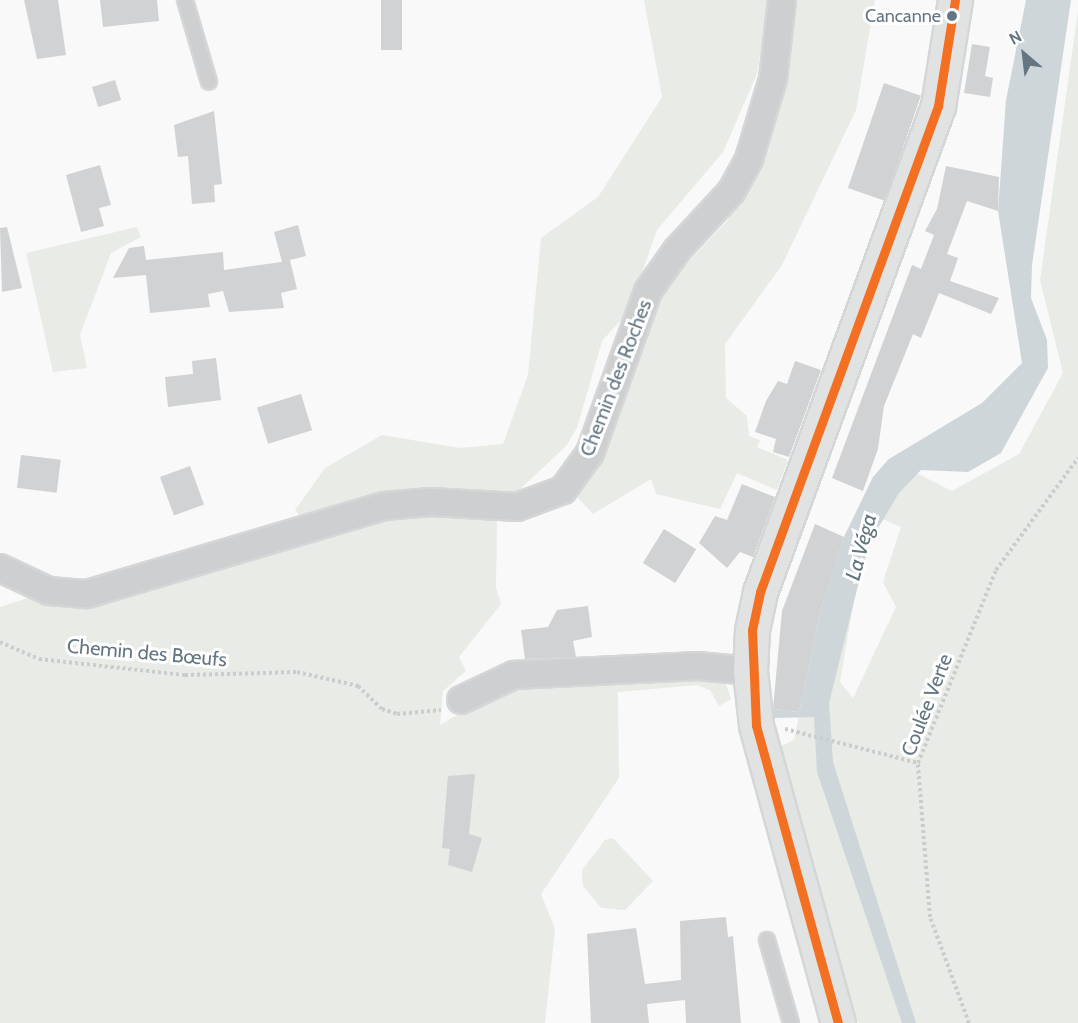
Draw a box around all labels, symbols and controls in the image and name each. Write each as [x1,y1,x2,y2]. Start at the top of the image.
place label: Cancanne [865,5,941,27]
marker: Cancanne [946,10,958,22]
north arrow [994,24,1054,84]
text: N [1006,27,1025,49]
street label: Chemin des Roches [575,296,657,460]
water label: La Véga [840,511,882,583]
street label: Chemin des Bœufs [66,634,228,672]
street label: Coulée Verte [897,650,957,760]

